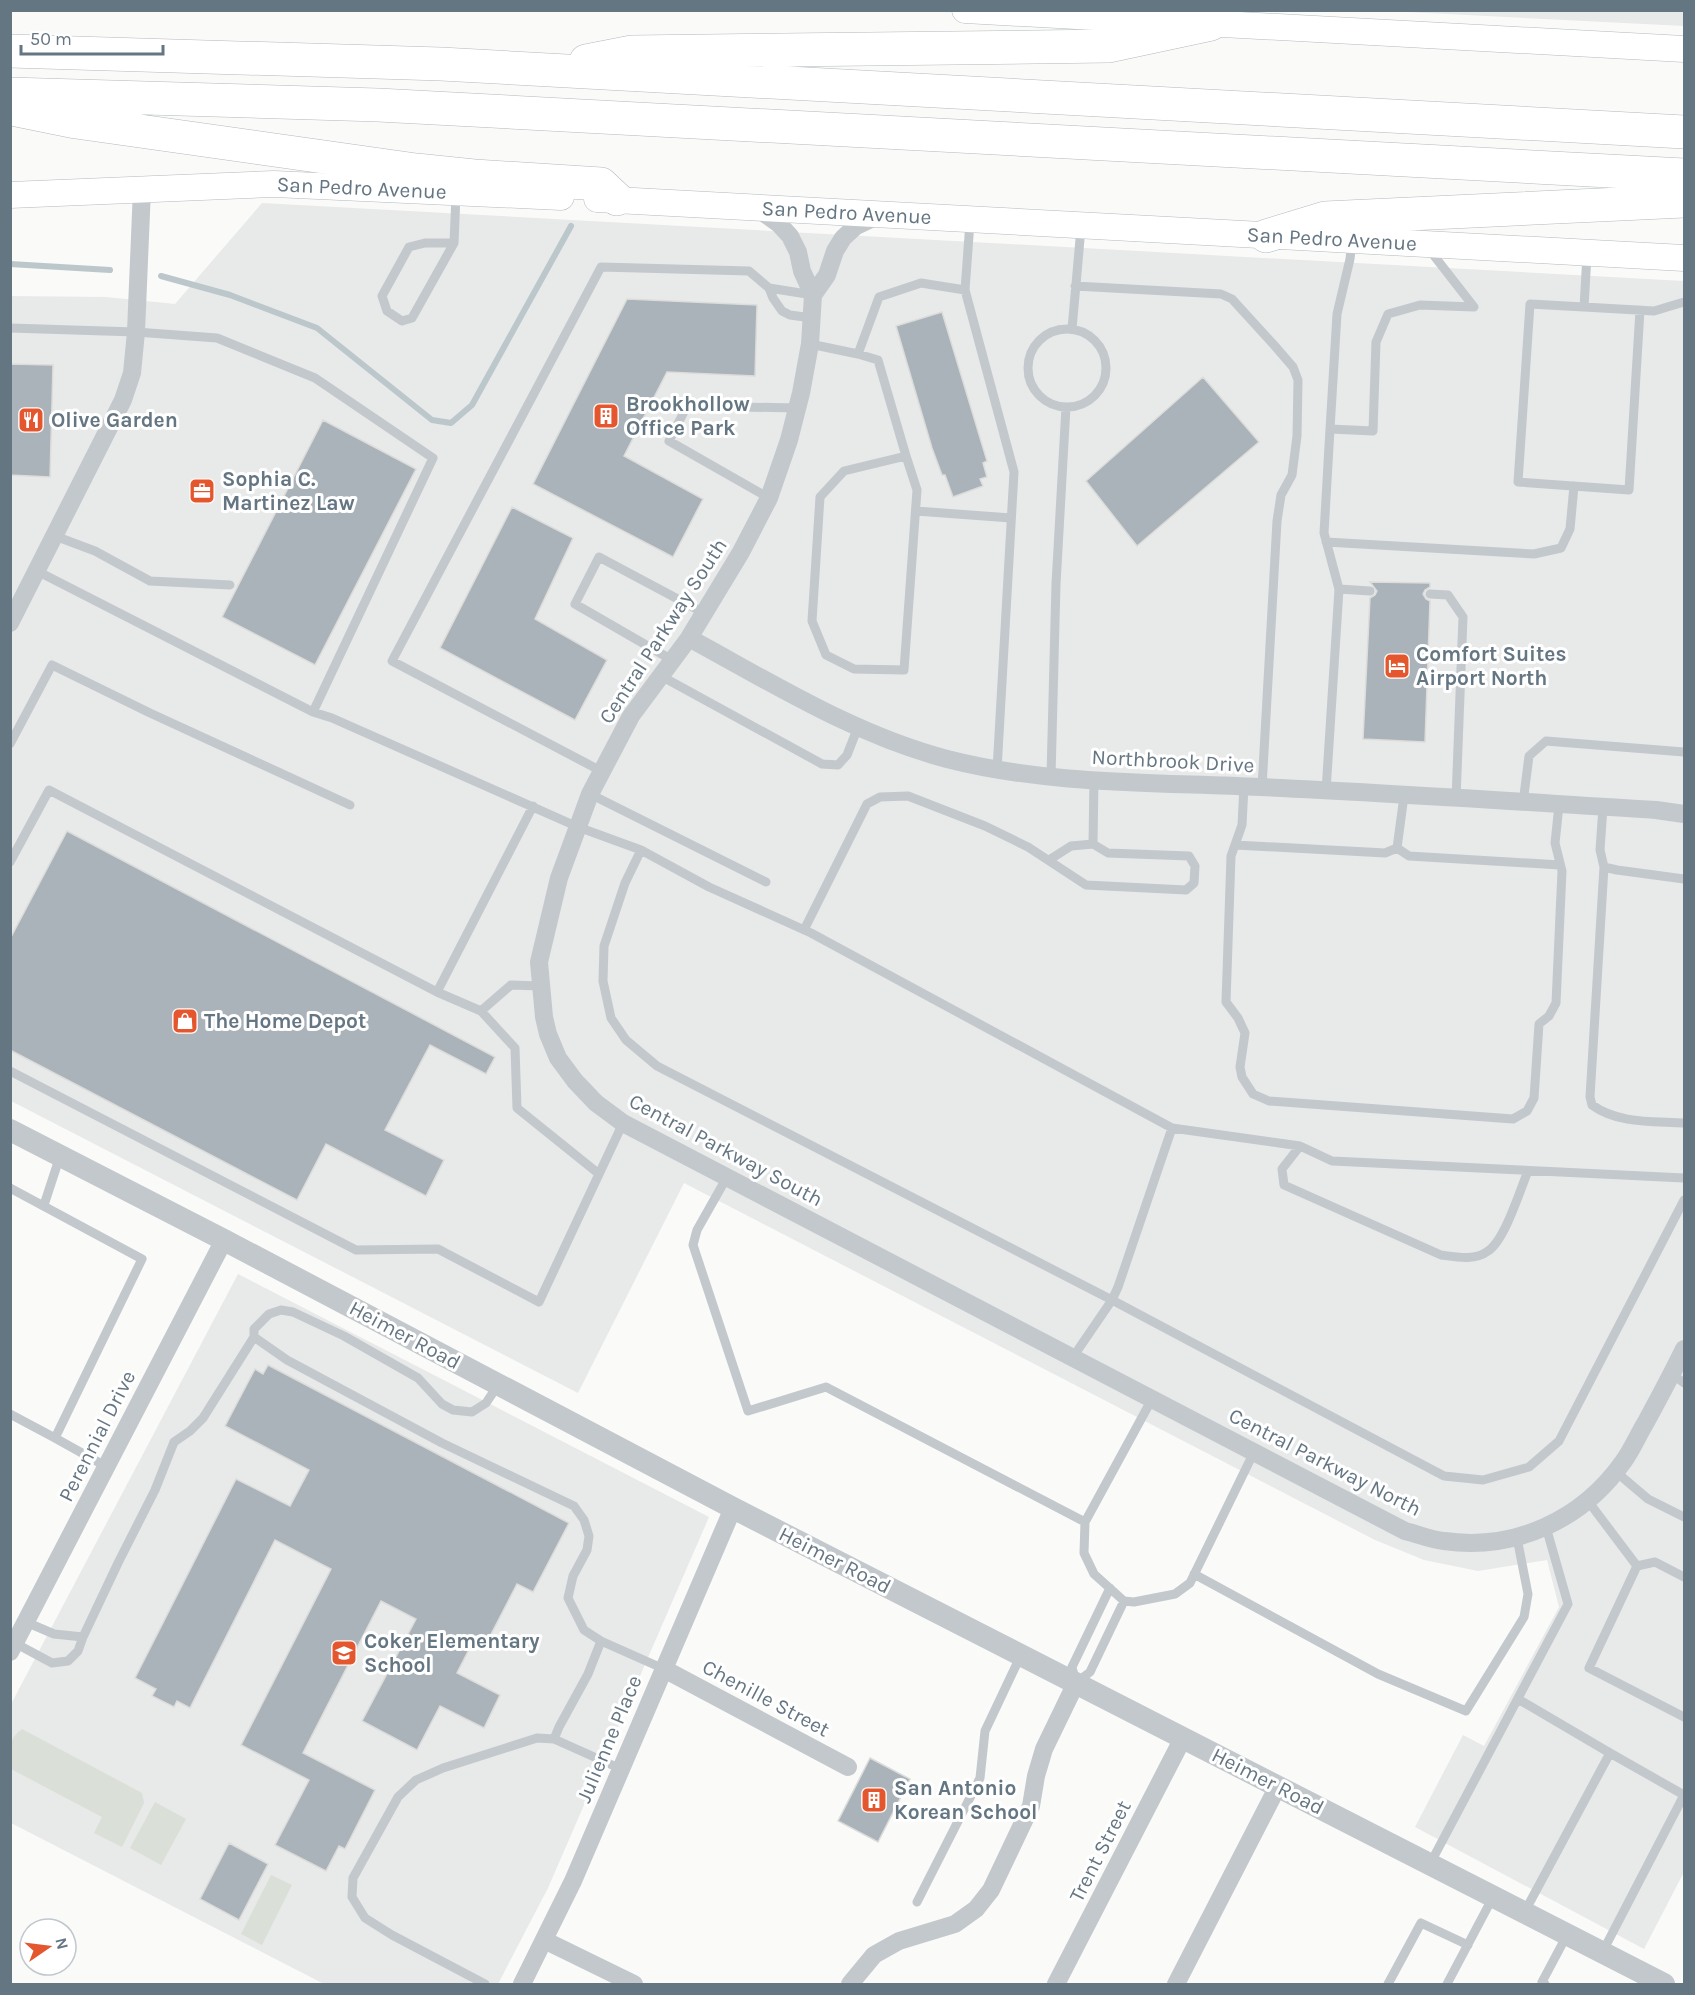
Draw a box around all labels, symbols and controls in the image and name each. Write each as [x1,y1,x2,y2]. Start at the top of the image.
scale bar [21,18,164,56]
text: 50 m [30,28,72,50]
street label: San Pedro Avenue [276,172,447,204]
street label: San Pedro Avenue [761,196,932,229]
street label: San Pedro Avenue [1246,222,1417,255]
place label: Brookhollow Office Park [626,392,750,440]
building icon: Brookhollow Office Park [591,401,621,431]
restaurant icon: Olive Garden [16,405,46,435]
place label: Olive Garden [51,408,178,432]
place label: Sophia C. Martinez Law [222,467,355,515]
office icon: Sophia C. Martinez Law [187,476,217,506]
street label: Central Parkway South [594,534,732,728]
place label: Comfort Suites Airport North [1416,642,1567,690]
hotel icon: Comfort Suites Airport North [1382,651,1412,681]
street label: Northbrook Drive [1091,745,1255,777]
shop icon: The Home Depot [170,1006,200,1036]
place label: The Home Depot [204,1009,366,1033]
street label: Central Parkway South [625,1089,827,1211]
street label: Heimer Road [345,1296,465,1374]
street label: Perennial Drive [54,1366,140,1506]
street label: Central Parkway North [1225,1403,1425,1521]
street label: Heimer Road [775,1522,895,1598]
place label: Coker Elementary School [364,1629,540,1677]
school or university icon: Coker Elementary School [329,1638,359,1668]
street label: Chenille Street [698,1654,834,1742]
street label: Julienne Place [571,1672,647,1806]
street label: Heimer Road [1208,1743,1328,1819]
place label: San Antonio Korean School [894,1776,1037,1824]
building icon: San Antonio Korean School [859,1785,889,1815]
street label: Trent Street [1064,1796,1136,1906]
north arrow [18,1917,78,1977]
text: N [51,1936,73,1951]

